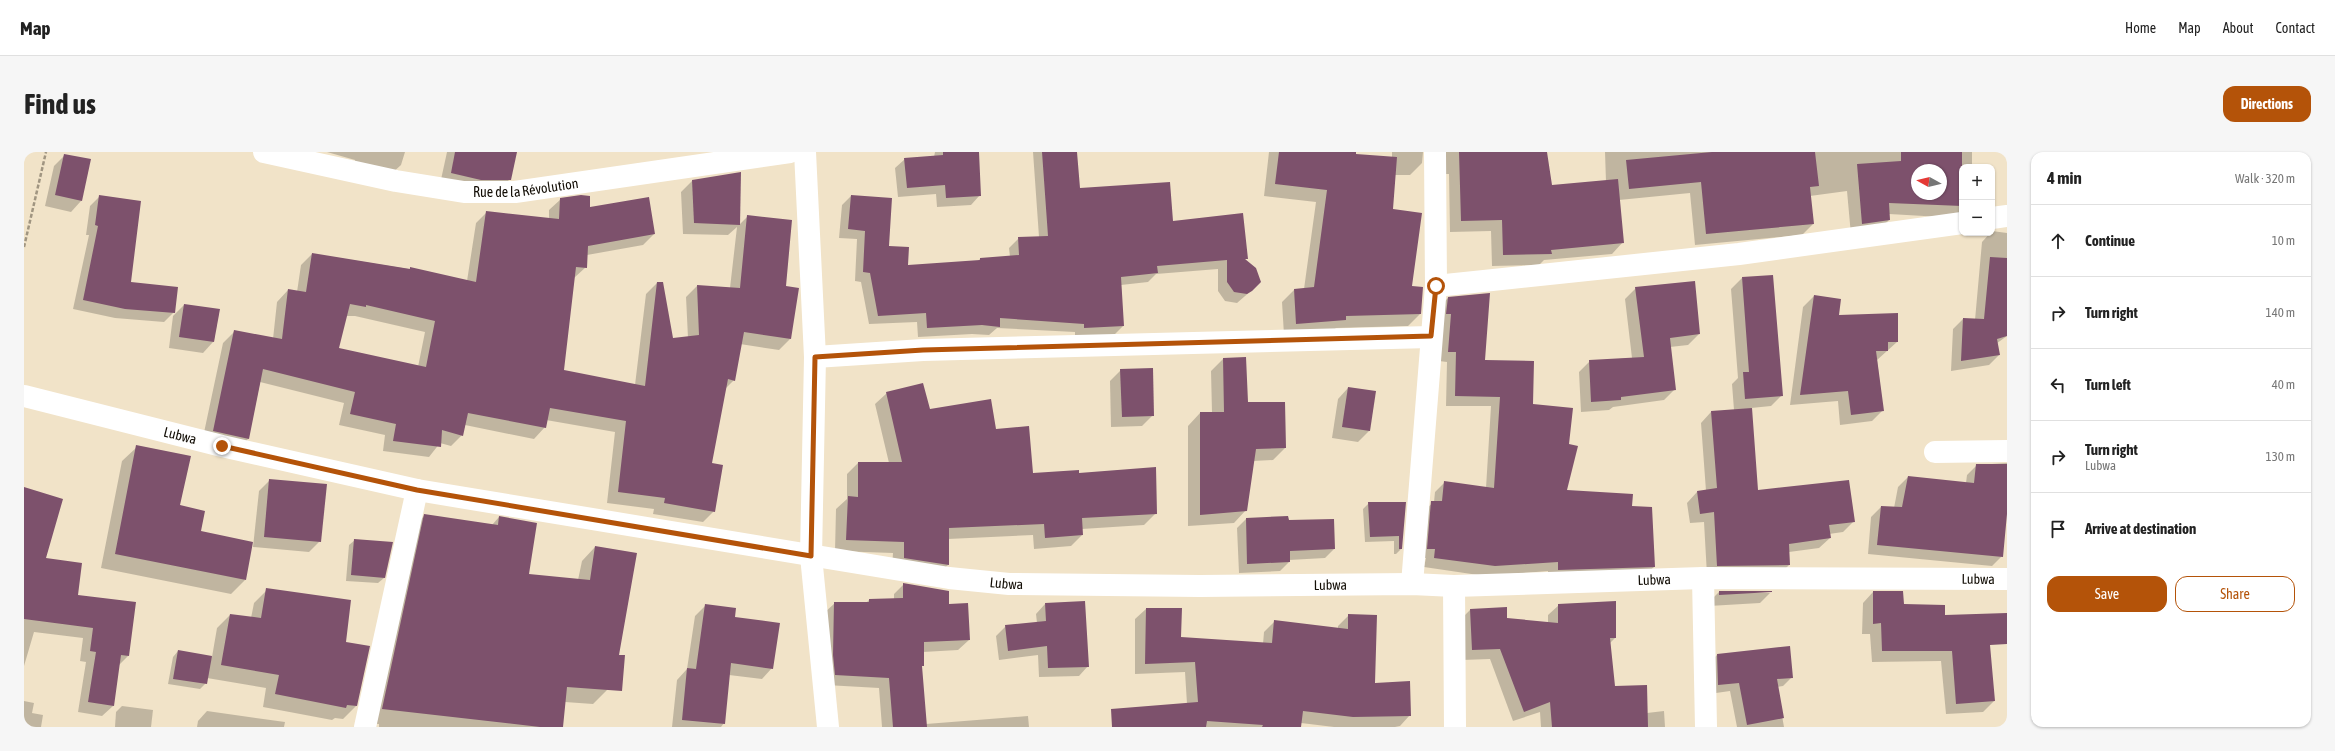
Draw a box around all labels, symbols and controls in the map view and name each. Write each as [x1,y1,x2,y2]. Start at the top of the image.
text: Map [20,17,51,39]
text: Home [2125,20,2156,36]
text: Map [2178,20,2201,36]
text: About [2223,20,2254,36]
text: Contact [2276,20,2315,36]
button: Directions [2223,86,2311,122]
text: Find us [24,88,96,120]
north arrow [1911,164,1947,200]
map controls [1959,164,1995,236]
button: + [1959,164,1995,200]
text: 4 min [2047,168,2082,188]
text: Walk · 320 m [2235,171,2295,186]
street label: Rue de la Révolution [473,175,579,200]
button: − [1959,200,1995,236]
icon: ahead [2047,230,2069,252]
text: Continue [2085,232,2135,249]
text: 10 m [2272,233,2295,248]
route start [1427,277,1445,295]
icon: right [2047,302,2069,324]
text: Turn right [2085,304,2138,321]
text: 140 m [2266,305,2295,320]
icon: left [2047,374,2069,396]
text: Turn left [2085,376,2131,393]
text: 40 m [2272,377,2295,392]
street label: Lubwa [162,424,198,447]
route end [213,437,231,455]
text: Turn right [2085,441,2138,458]
icon: right [2047,446,2069,468]
text: 130 m [2266,449,2295,464]
text: Lubwa [2085,458,2116,473]
icon: arrive [2047,518,2069,540]
text: Arrive at destination [2085,520,2196,537]
street label: Lubwa [1637,571,1671,588]
street label: Lubwa [1961,571,1995,587]
street label: Lubwa [989,574,1023,592]
button: Save [2047,576,2167,612]
button: Share [2175,576,2295,612]
street label: Lubwa [1314,577,1347,593]

